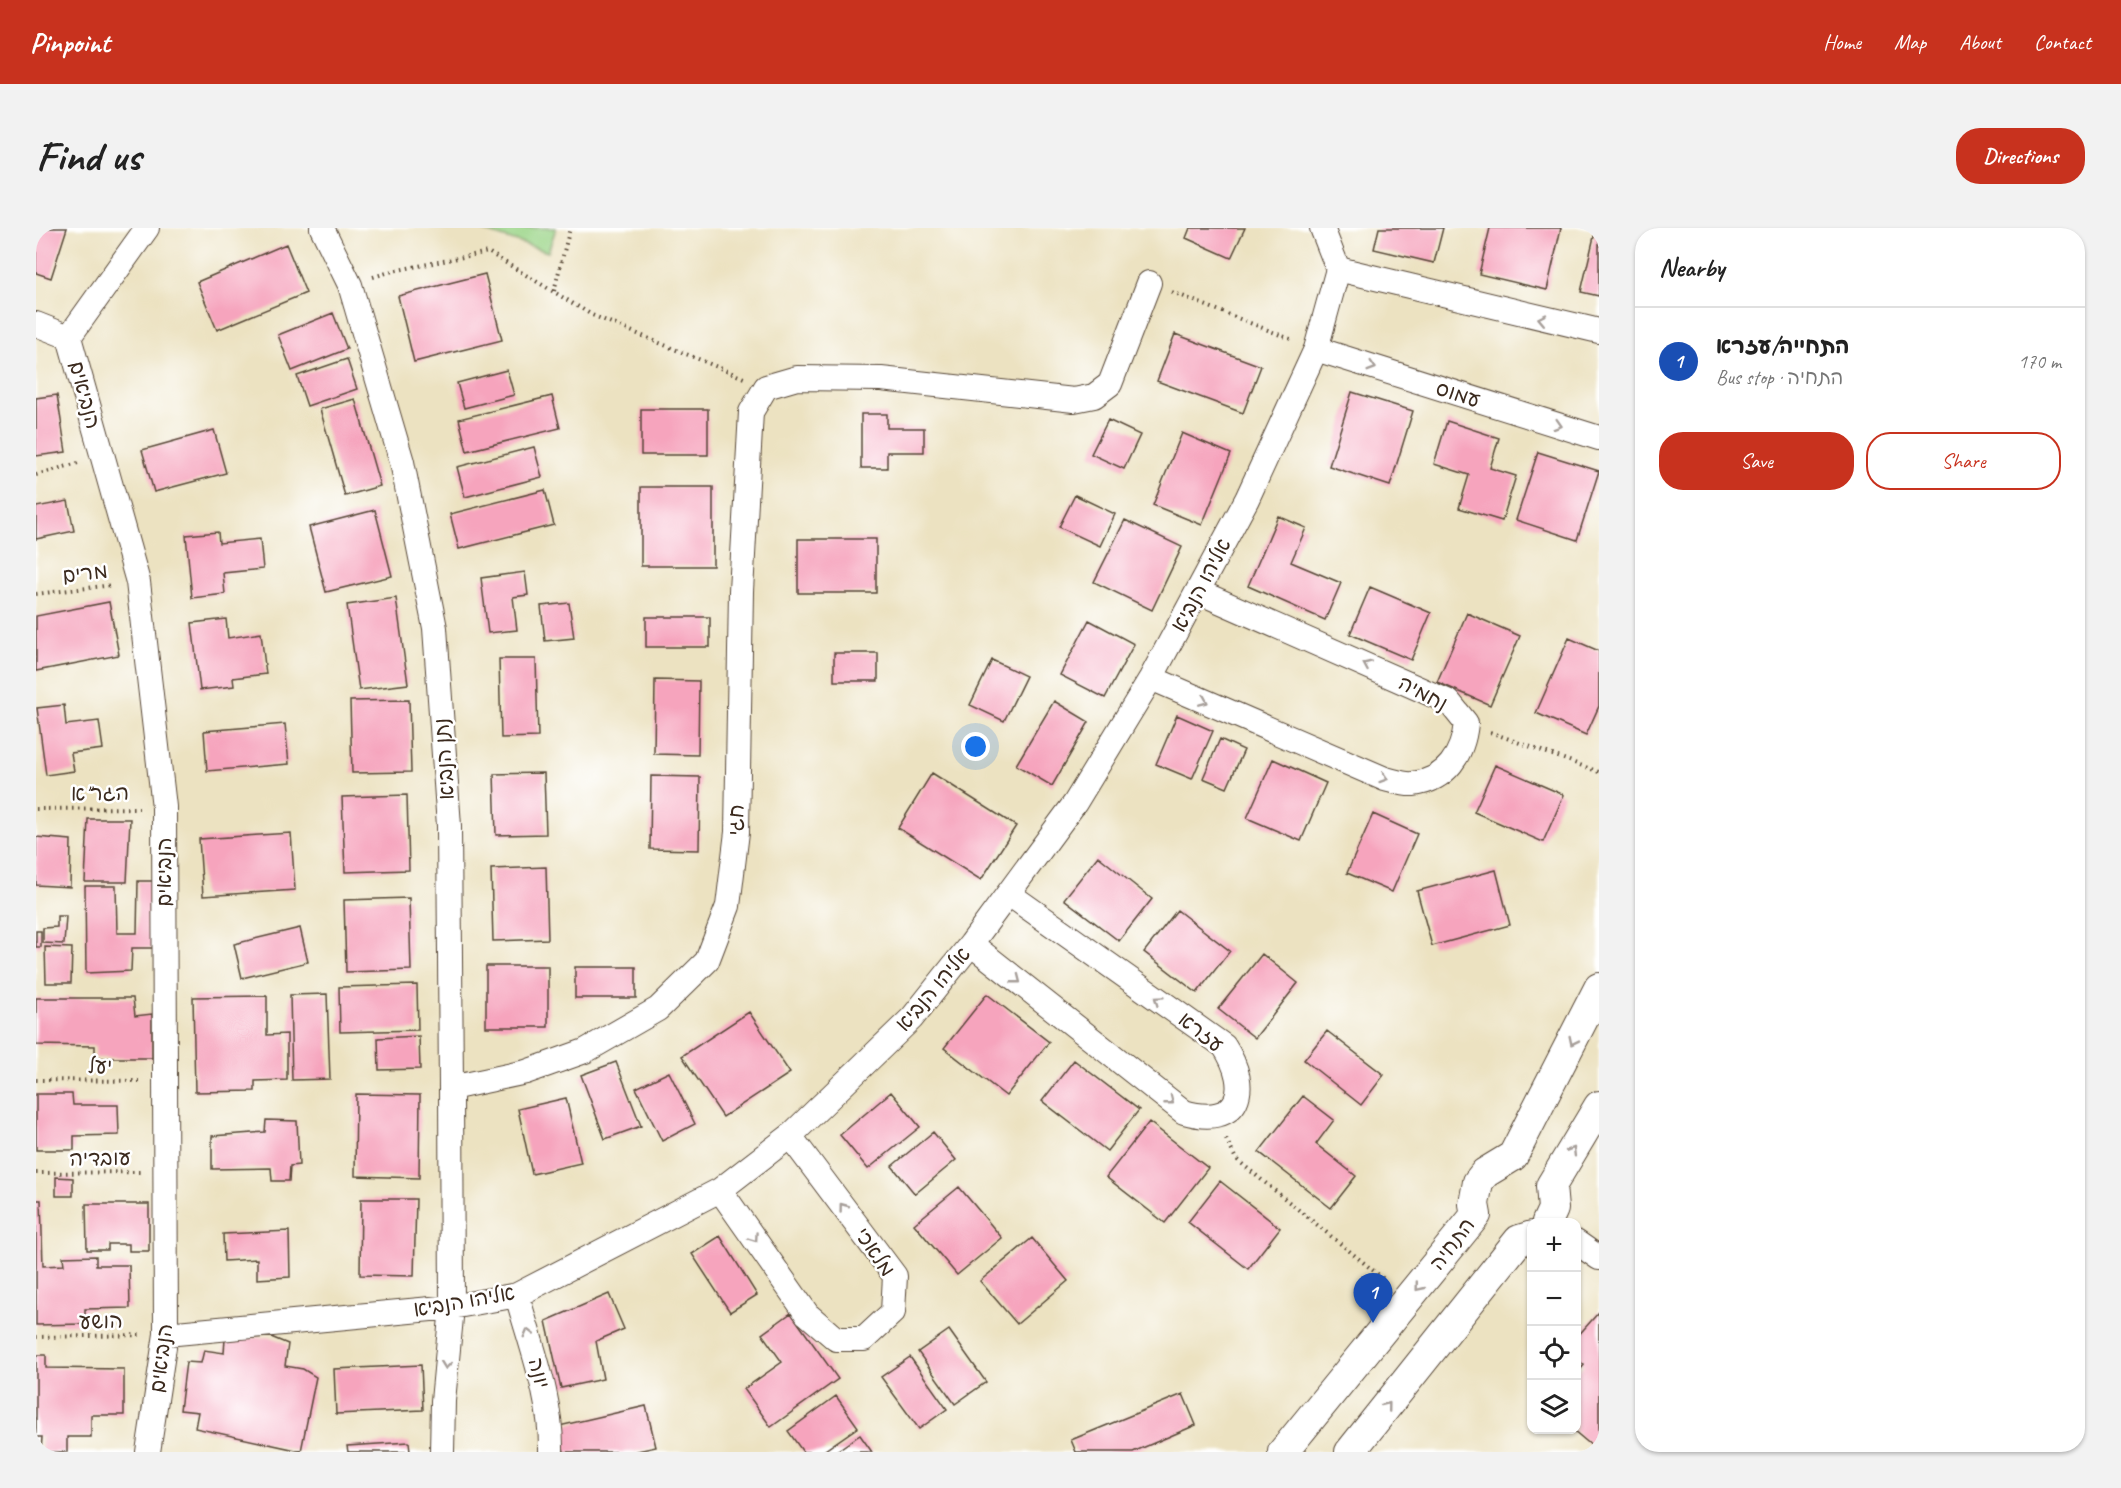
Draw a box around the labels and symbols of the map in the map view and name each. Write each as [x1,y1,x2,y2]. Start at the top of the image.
one-way arrow [1537,313,1547,326]
street label: הנביאים [63,358,107,432]
one-way arrow [1366,360,1377,372]
street label: עמוס [1433,375,1483,413]
one-way arrow [1552,418,1563,431]
street label: אליהו הנביא [1165,534,1237,636]
street label: מרים [61,557,109,589]
one-way arrow [1362,660,1373,672]
street label: נחמיה [1394,669,1452,717]
one-way arrow [1198,694,1209,706]
street label: נתן הנביא [428,717,460,801]
your location [961,732,990,761]
one-way arrow [1378,770,1388,783]
street label: הגר"א [71,779,129,807]
street label: חגי [722,804,750,836]
street label: הנביאים [151,837,177,907]
street label: אליהו הנביא [890,941,976,1037]
one-way arrow [1010,973,1021,984]
one-way arrow [1154,996,1165,1007]
street label: עזרא [1173,1006,1229,1058]
one-way arrow [1569,1034,1581,1045]
street label: יעל [88,1053,112,1079]
one-way arrow [1164,1093,1175,1104]
street label: עובדיה [69,1144,131,1172]
one-way arrow [1565,1147,1577,1157]
one-way arrow [840,1203,851,1214]
street label: התחיה [1424,1213,1480,1275]
street label: מלאכי [849,1223,901,1281]
one-way arrow [747,1231,758,1242]
pin: 1 [1354,1274,1392,1323]
street label: אליהו הנביא [411,1279,517,1323]
one-way arrow [1416,1280,1427,1291]
street label: הושע [79,1308,123,1334]
street label: הנביאים [144,1322,178,1394]
one-way arrow [523,1329,535,1339]
street label: יונה [522,1355,556,1391]
one-way arrow [440,1361,453,1370]
one-way arrow [1379,1402,1390,1413]

